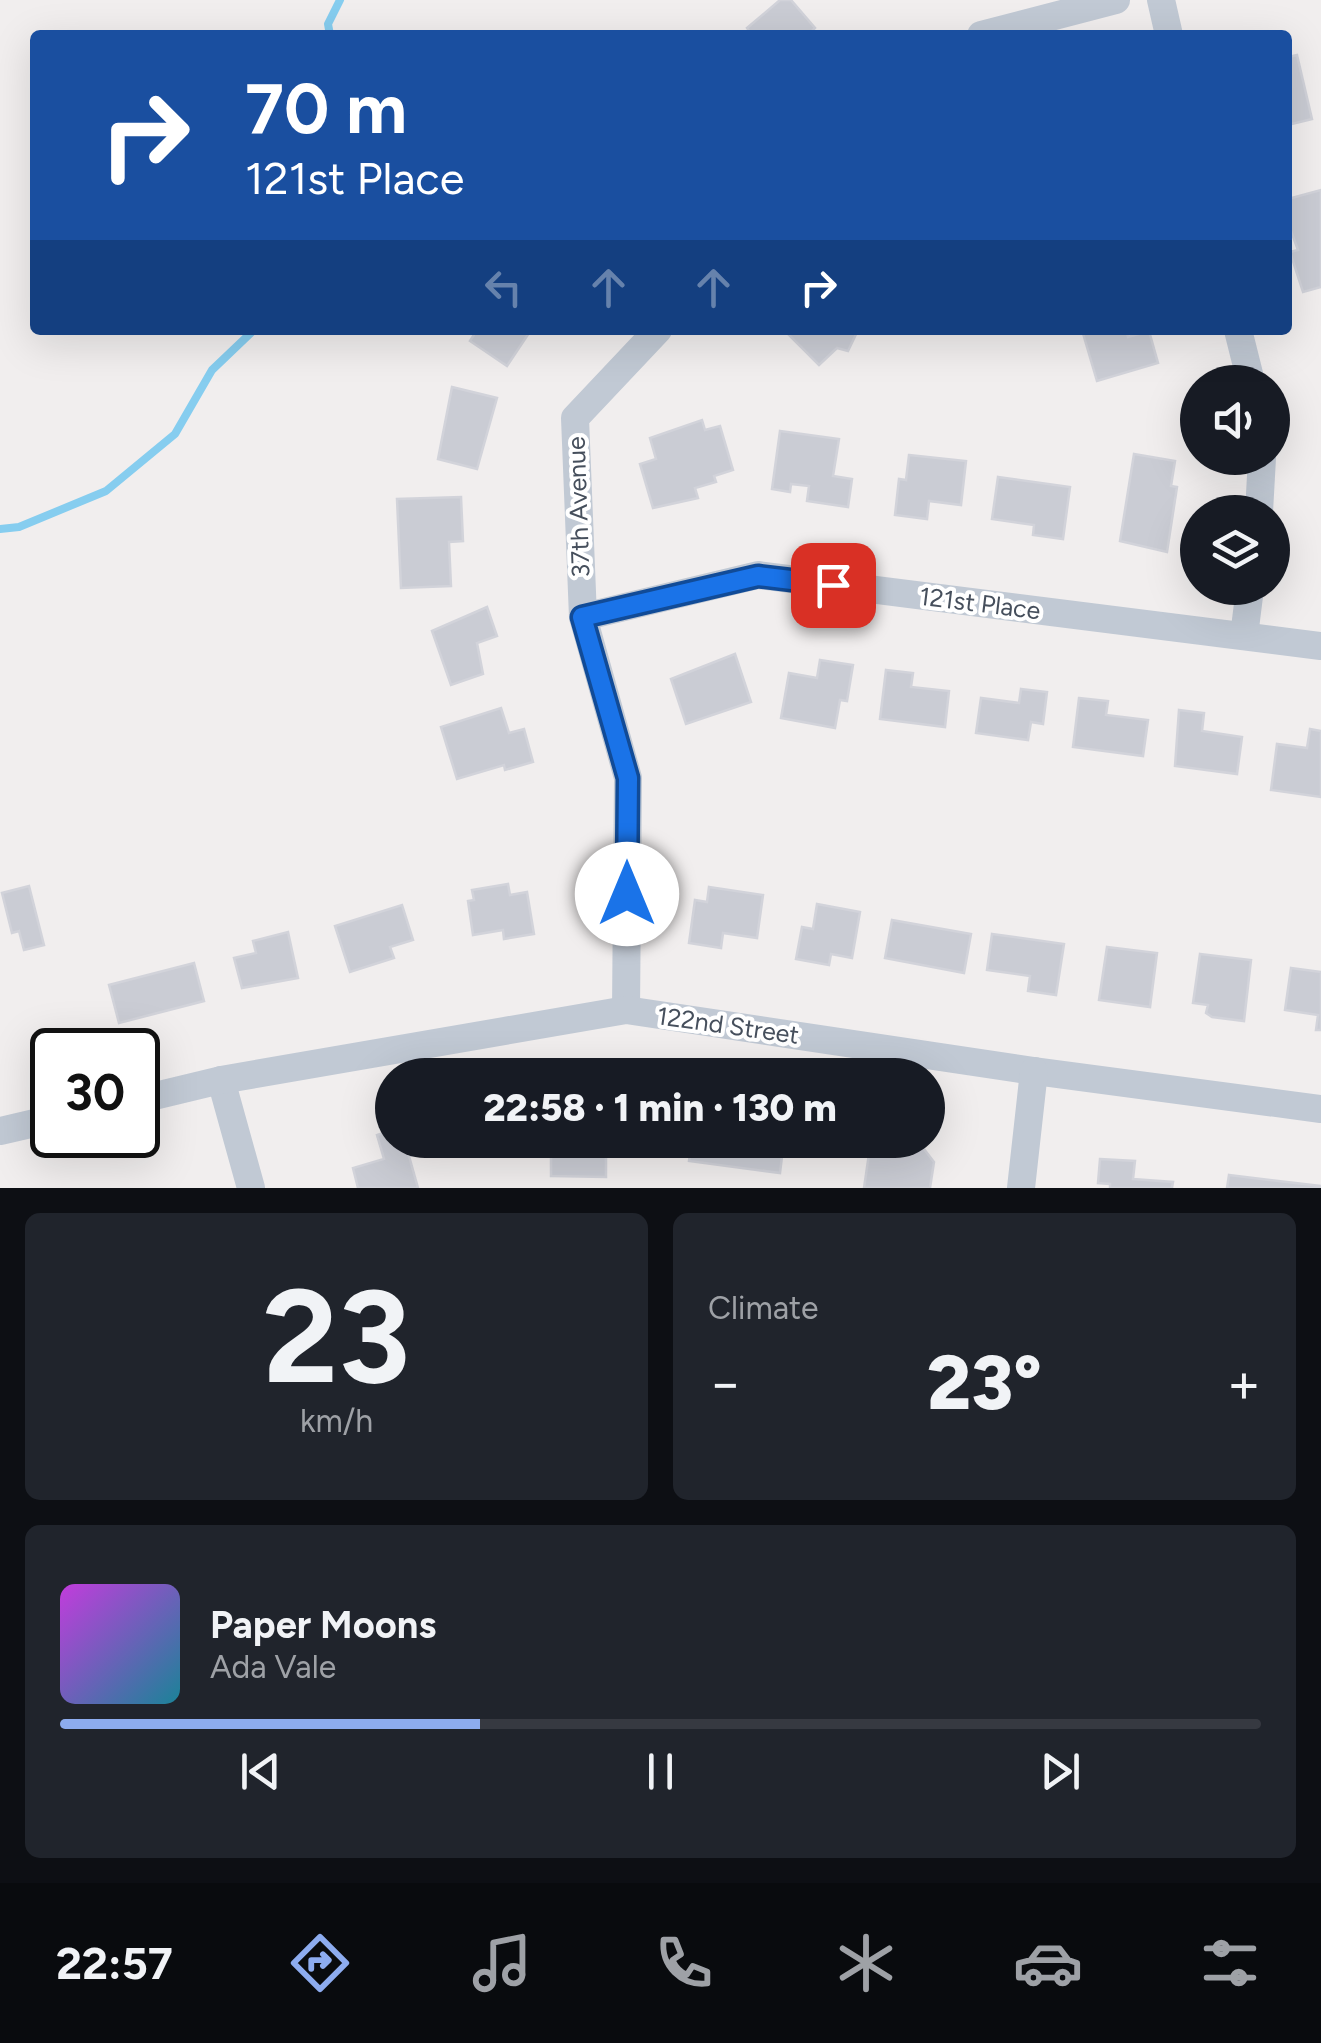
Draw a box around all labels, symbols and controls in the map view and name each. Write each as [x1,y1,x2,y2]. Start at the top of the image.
text: 70 m [245,66,407,151]
icon: right [80,70,210,200]
text: 121st Place [245,151,464,205]
icon: left [476,260,531,315]
icon: ahead [581,260,636,315]
icon: ahead [686,260,741,315]
icon: right [791,260,846,315]
map controls [1180,365,1290,605]
button: sound [1180,365,1290,475]
street label: 37th Avenue [561,436,595,578]
button: layers [1180,495,1290,605]
pin [791,543,876,628]
icon: arrive [806,558,861,613]
street label: 121st Place [918,581,1042,625]
position arrow [575,842,679,946]
street label: 122nd Street [655,1000,801,1050]
speed limit sign: 30 [30,1028,160,1158]
text: 22:58 · 1 min · 130 m [483,1085,837,1131]
text: 23 [263,1259,410,1415]
text: Climate [708,1289,819,1327]
text: 23° [927,1338,1042,1428]
text: − [708,1350,742,1416]
text: + [1227,1350,1261,1416]
text: km/h [300,1402,373,1440]
text: Paper Moons [210,1602,436,1648]
text: Ada Vale [210,1648,336,1686]
icon: previous [233,1744,288,1799]
icon: pause [633,1744,688,1799]
icon: next [1033,1744,1088,1799]
icon: directions [285,1928,355,1998]
icon: music [467,1928,537,1998]
icon: phone [649,1928,719,1998]
icon: climate [831,1928,901,1998]
icon: car [1013,1928,1083,1998]
icon: filters [1195,1928,1265,1998]
text: 22:57 [56,1936,173,1990]

